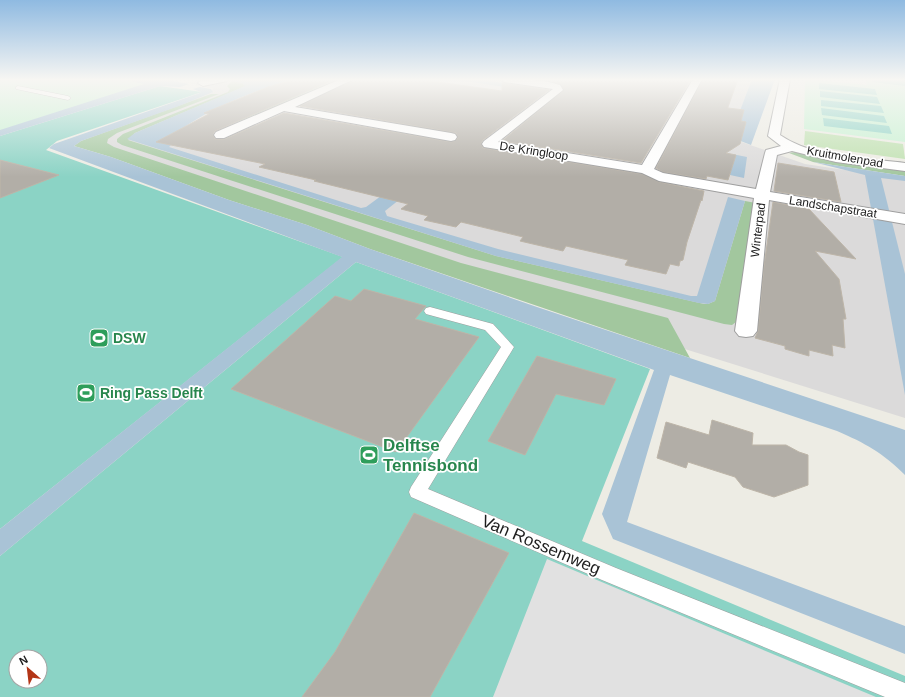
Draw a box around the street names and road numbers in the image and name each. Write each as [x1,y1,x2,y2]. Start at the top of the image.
street label: De Kringloop [499,139,570,163]
street label: Kruitmolenpad [806,143,884,171]
street label: Landschapstraat [788,193,879,221]
street label: Winterpad [748,202,768,258]
street label: Van Rossemweg [479,511,603,579]

